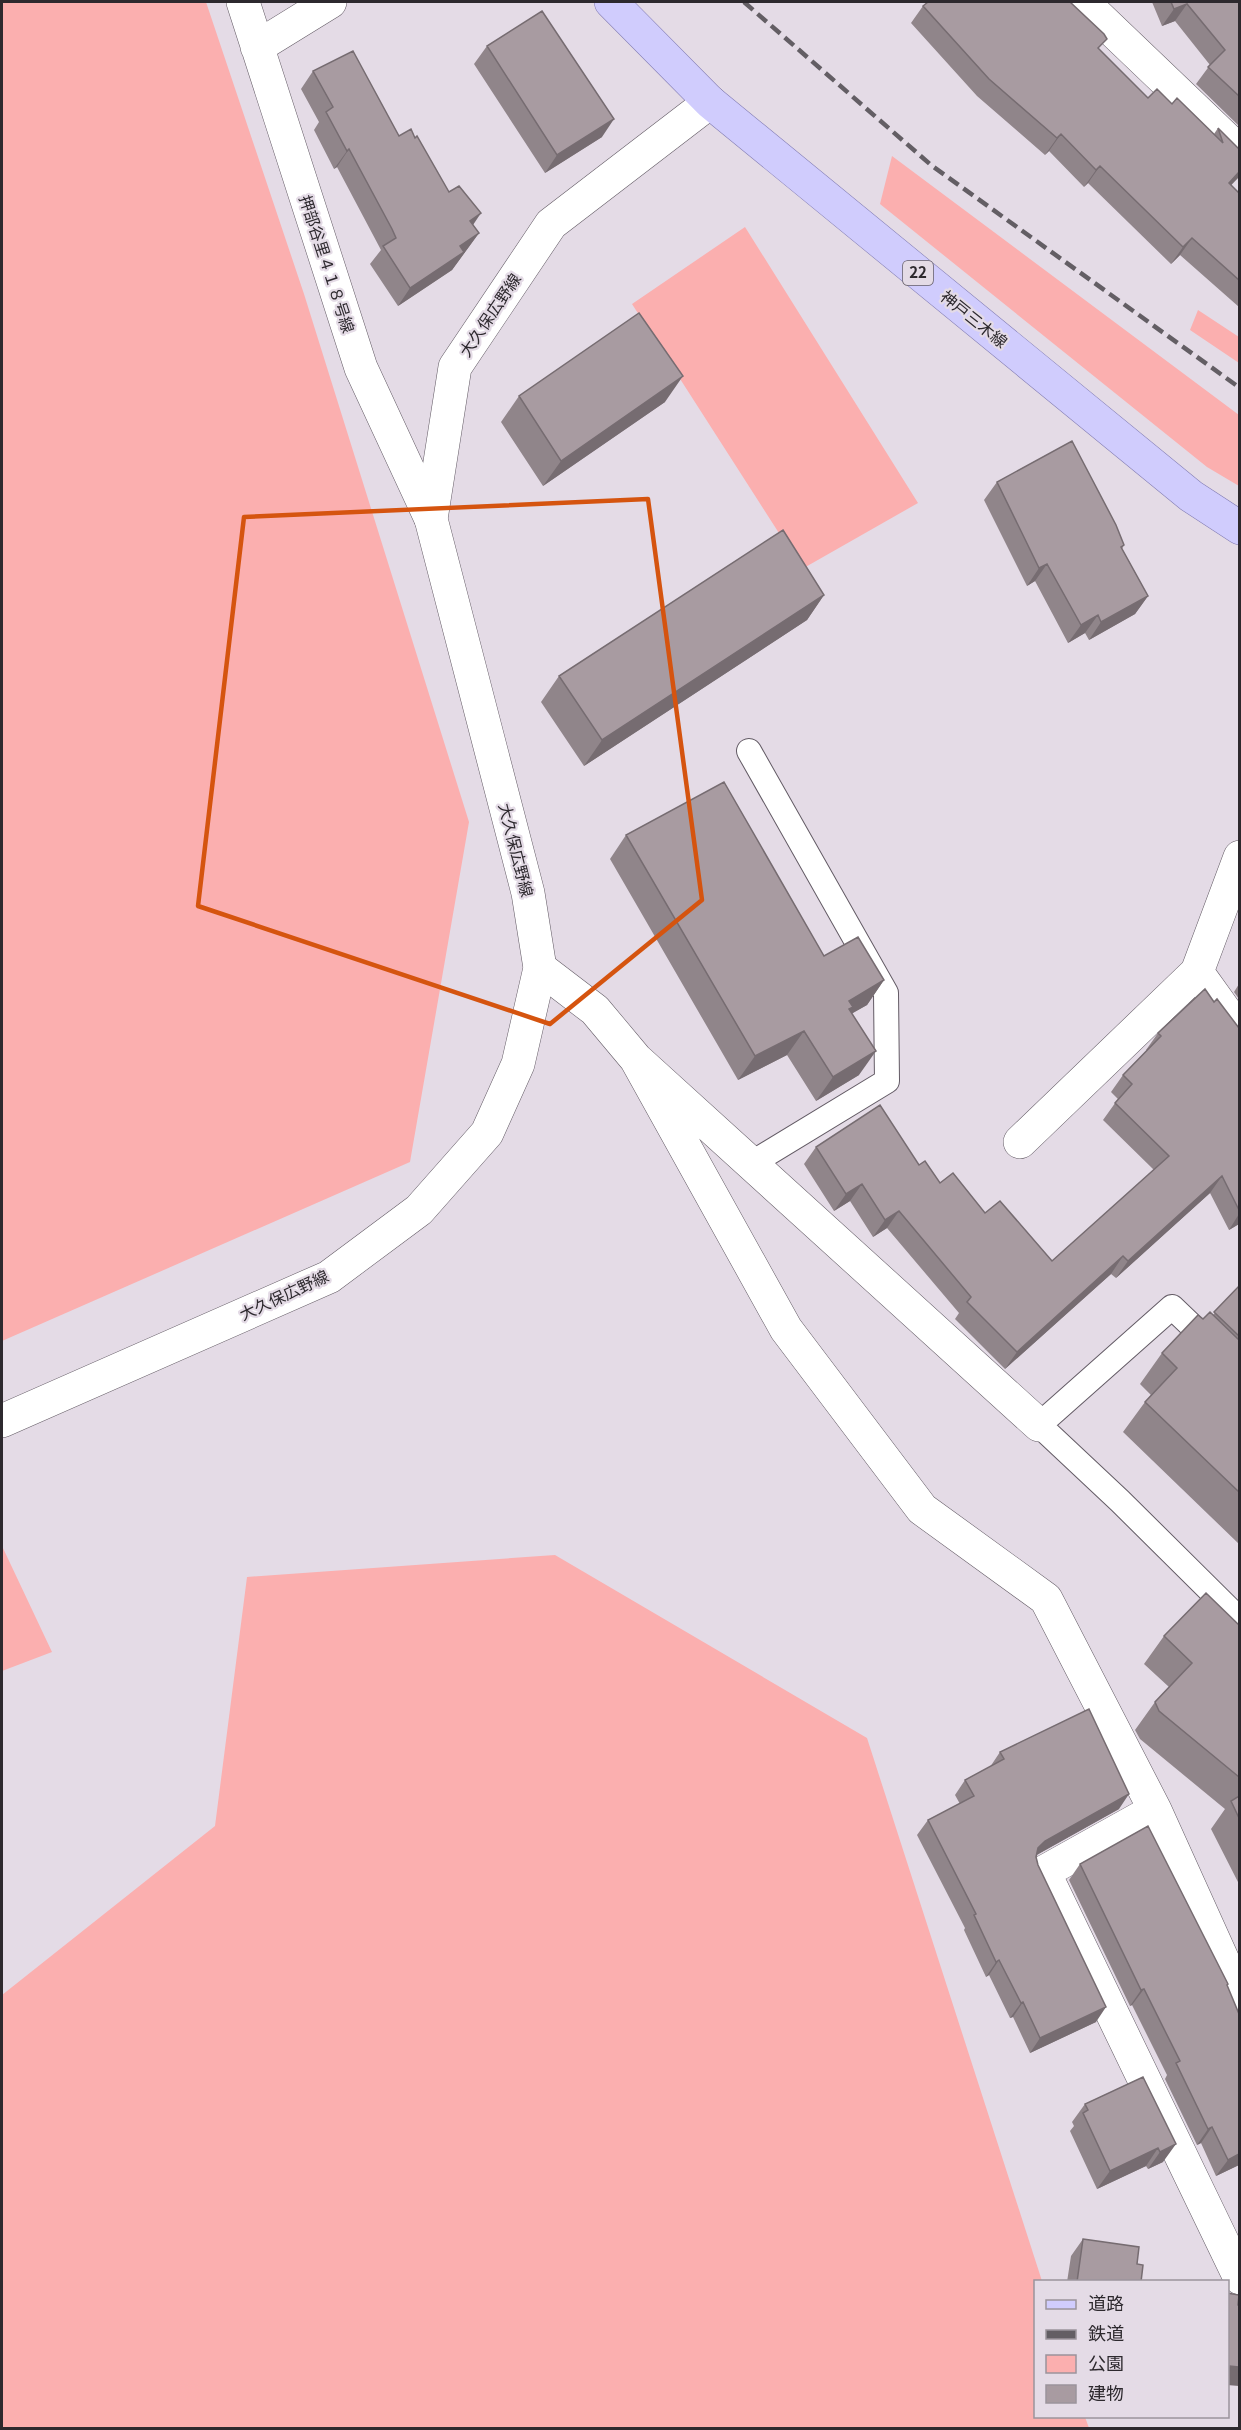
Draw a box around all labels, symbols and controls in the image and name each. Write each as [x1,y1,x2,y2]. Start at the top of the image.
street label: 押部谷里４１８号線 [294,191,362,336]
road number: 22 [903,261,933,285]
street label: 大久保広野線 [452,268,526,361]
street label: 神戸三木線 [936,284,1013,353]
street label: 大久保広野線 [494,800,540,899]
street label: 大久保広野線 [235,1263,332,1325]
legend [1034,2280,1229,2418]
text: 道路 [1088,2289,1124,2315]
text: 鉄道 [1088,2319,1124,2345]
text: 公園 [1088,2349,1124,2375]
text: 建物 [1088,2379,1124,2405]

